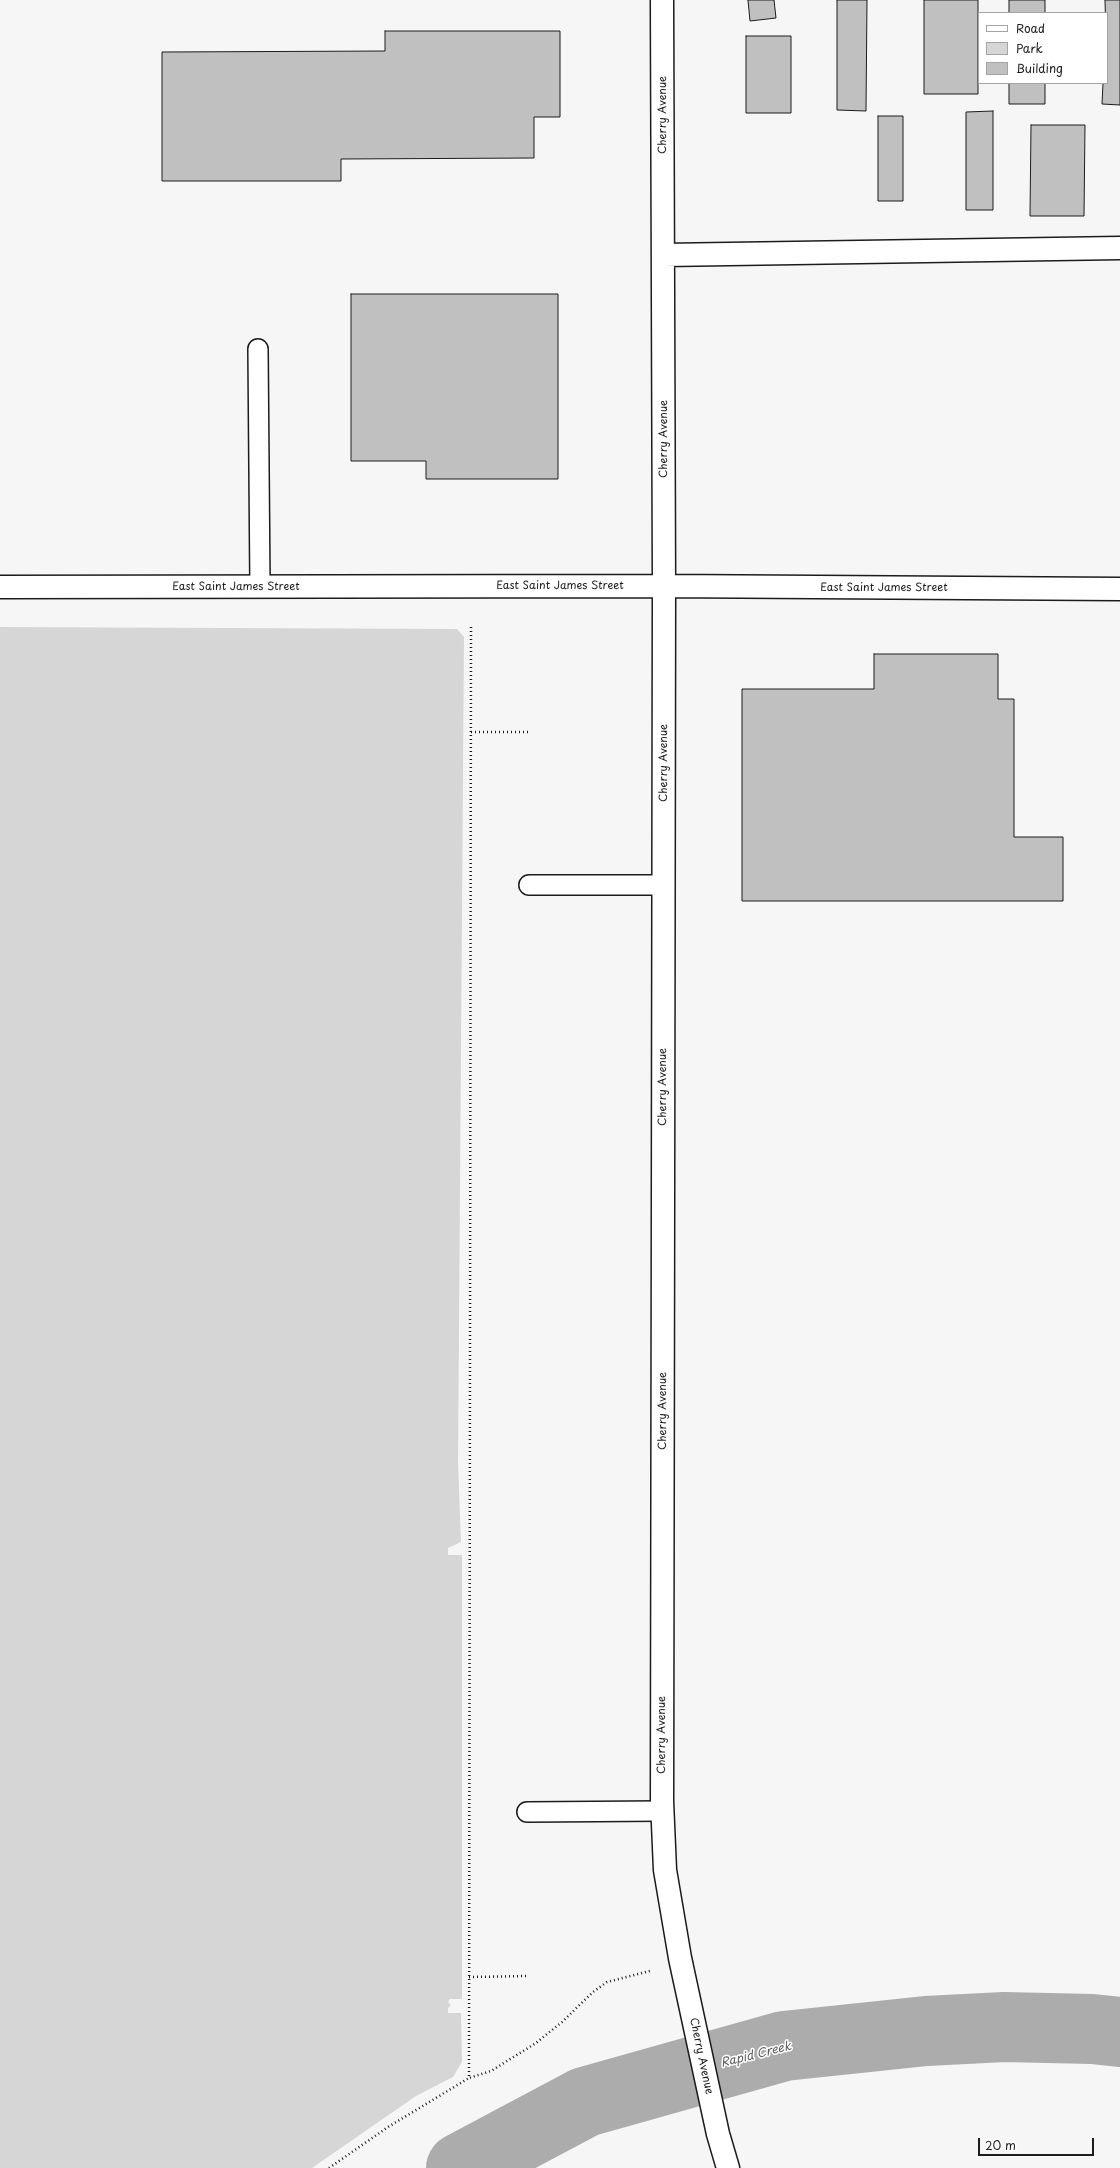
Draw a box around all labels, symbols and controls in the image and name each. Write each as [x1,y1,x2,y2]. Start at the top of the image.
legend [978,12,1108,84]
text: Road [1016,19,1045,37]
text: Park [1016,39,1043,57]
text: Building [1016,59,1063,77]
street label: Cherry Avenue [656,76,670,154]
street label: Cherry Avenue [657,400,671,478]
street label: East Saint James Street [496,579,624,593]
street label: East Saint James Street [172,580,300,594]
street label: East Saint James Street [820,581,948,595]
street label: Cherry Avenue [657,724,671,802]
street label: Cherry Avenue [656,1048,670,1126]
street label: Cherry Avenue [656,1372,670,1450]
street label: Cherry Avenue [655,1696,669,1774]
street label: Cherry Avenue [686,2016,716,2096]
water label: Rapid Creek [719,2039,793,2071]
scale bar [980,2130,1096,2156]
text: 20 m [985,2136,1016,2154]

